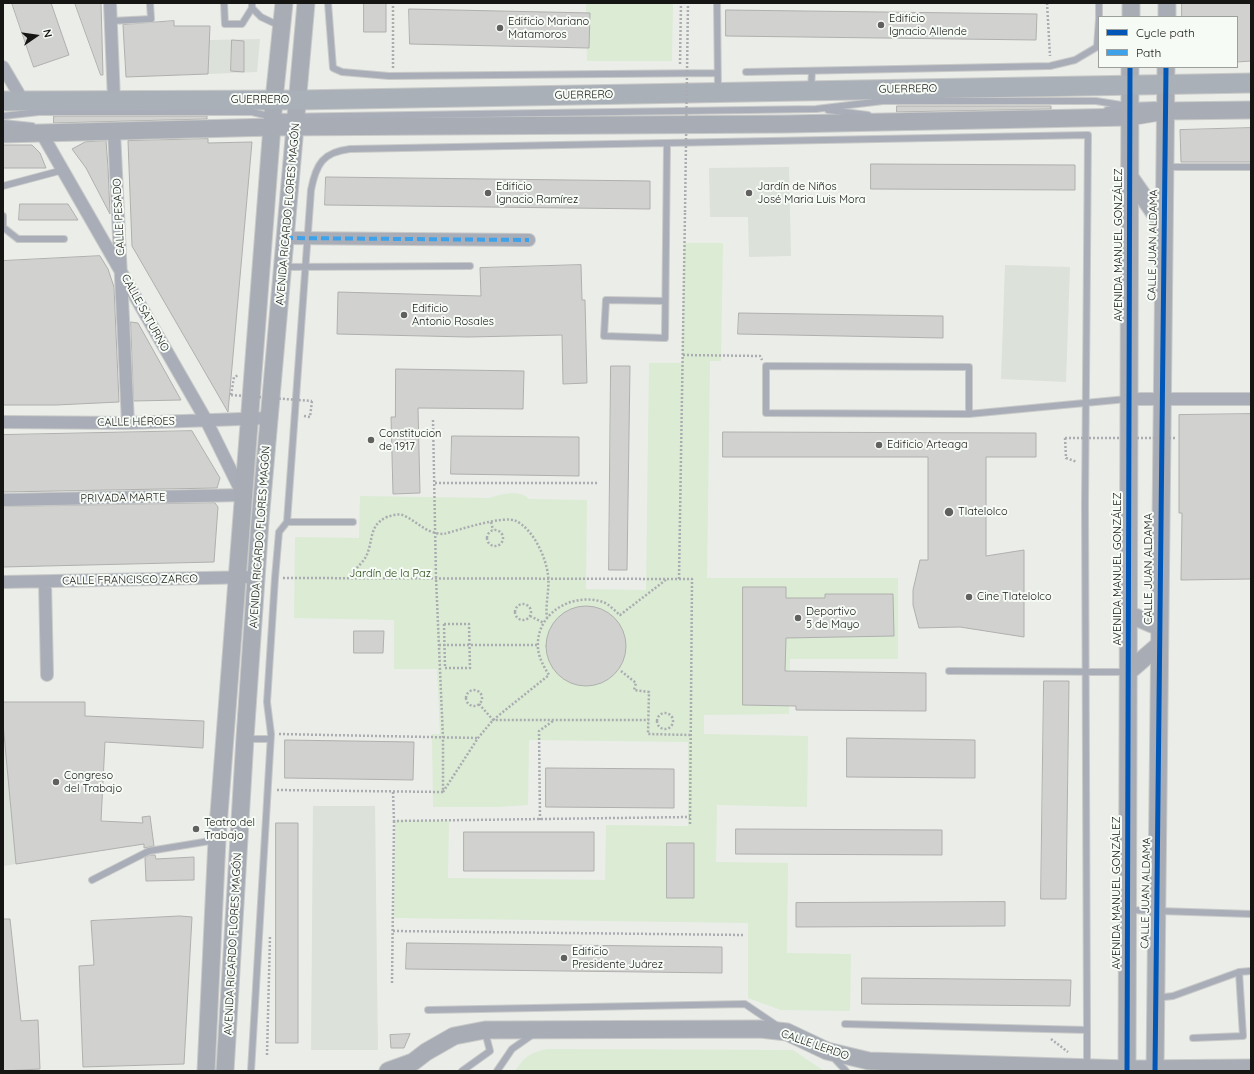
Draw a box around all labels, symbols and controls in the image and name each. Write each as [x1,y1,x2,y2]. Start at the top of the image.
place label: Edificio Ignacio Allende [889,12,967,38]
place label: Edificio Mariano Matamoros [508,15,589,41]
north arrow [16,16,56,56]
legend [1098,16,1238,68]
marker: Edificio Ignacio Allende [876,20,886,30]
marker: Edificio Mariano Matamoros [495,23,505,33]
text: Cycle path [1136,25,1195,40]
text: N [40,28,55,39]
text: Path [1136,45,1161,60]
street label: GUERRERO [879,82,937,96]
street label: GUERRERO [555,88,613,102]
street label: GUERRERO [231,93,289,107]
street label: AVENIDA RICARDO FLORES MAGÓN [273,122,303,306]
street label: AVENIDA MANUEL GONZÁLEZ [1112,168,1126,322]
street label: CALLE PESADO [110,178,128,256]
place label: Edificio Ignacio Ramírez [496,180,578,206]
place label: Jardín de Niños José Maria Luis Mora [757,180,865,206]
marker: Edificio Ignacio Ramírez [483,188,493,198]
marker: Jardín de Niños José Maria Luis Mora [744,188,754,198]
street label: CALLE JUAN ALDAMA [1145,189,1161,301]
street label: CALLE SATURNO [118,272,172,354]
place label: Edificio Antonio Rosales [412,302,494,328]
marker: Edificio Antonio Rosales [399,310,409,320]
street label: CALLE HÉROES [97,415,175,429]
place label: Constitucion de 1917 [379,427,441,453]
marker: Constitucion de 1917 [366,435,376,445]
place label: Edificio Arteaga [887,438,968,452]
marker: Edificio Arteaga [874,440,884,450]
street label: AVENIDA RICARDO FLORES MAGÓN [247,445,273,629]
street label: PRIVADA MARTE [80,491,166,505]
street label: AVENIDA MANUEL GONZÁLEZ [1111,492,1125,646]
place label: Tlatelolco [958,505,1008,519]
marker: Tlatelolco [943,506,955,518]
street label: CALLE JUAN ALDAMA [1142,513,1156,625]
park label: Jardín de la Paz [349,567,431,581]
street label: CALLE FRANCISCO ZARCO [62,572,198,588]
place label: Cine Tlatelolco [977,590,1052,604]
marker: Cine Tlatelolco [964,592,974,602]
place label: Deportivo 5 de Mayo [806,605,859,631]
marker: Deportivo 5 de Mayo [793,613,803,623]
place label: Congreso del Trabajo [64,769,122,795]
marker: Congreso del Trabajo [51,777,61,787]
place label: Teatro del Trabajo [204,816,255,842]
street label: AVENIDA MANUEL GONZÁLEZ [1110,816,1124,970]
marker: Teatro del Trabajo [191,824,201,834]
street label: CALLE JUAN ALDAMA [1138,837,1154,949]
street label: AVENIDA RICARDO FLORES MAGÓN [222,852,244,1036]
place label: Edificio Presidente Juárez [572,945,663,971]
marker: Edificio Presidente Juárez [559,953,569,963]
street label: CALLE LERDO [779,1027,851,1063]

